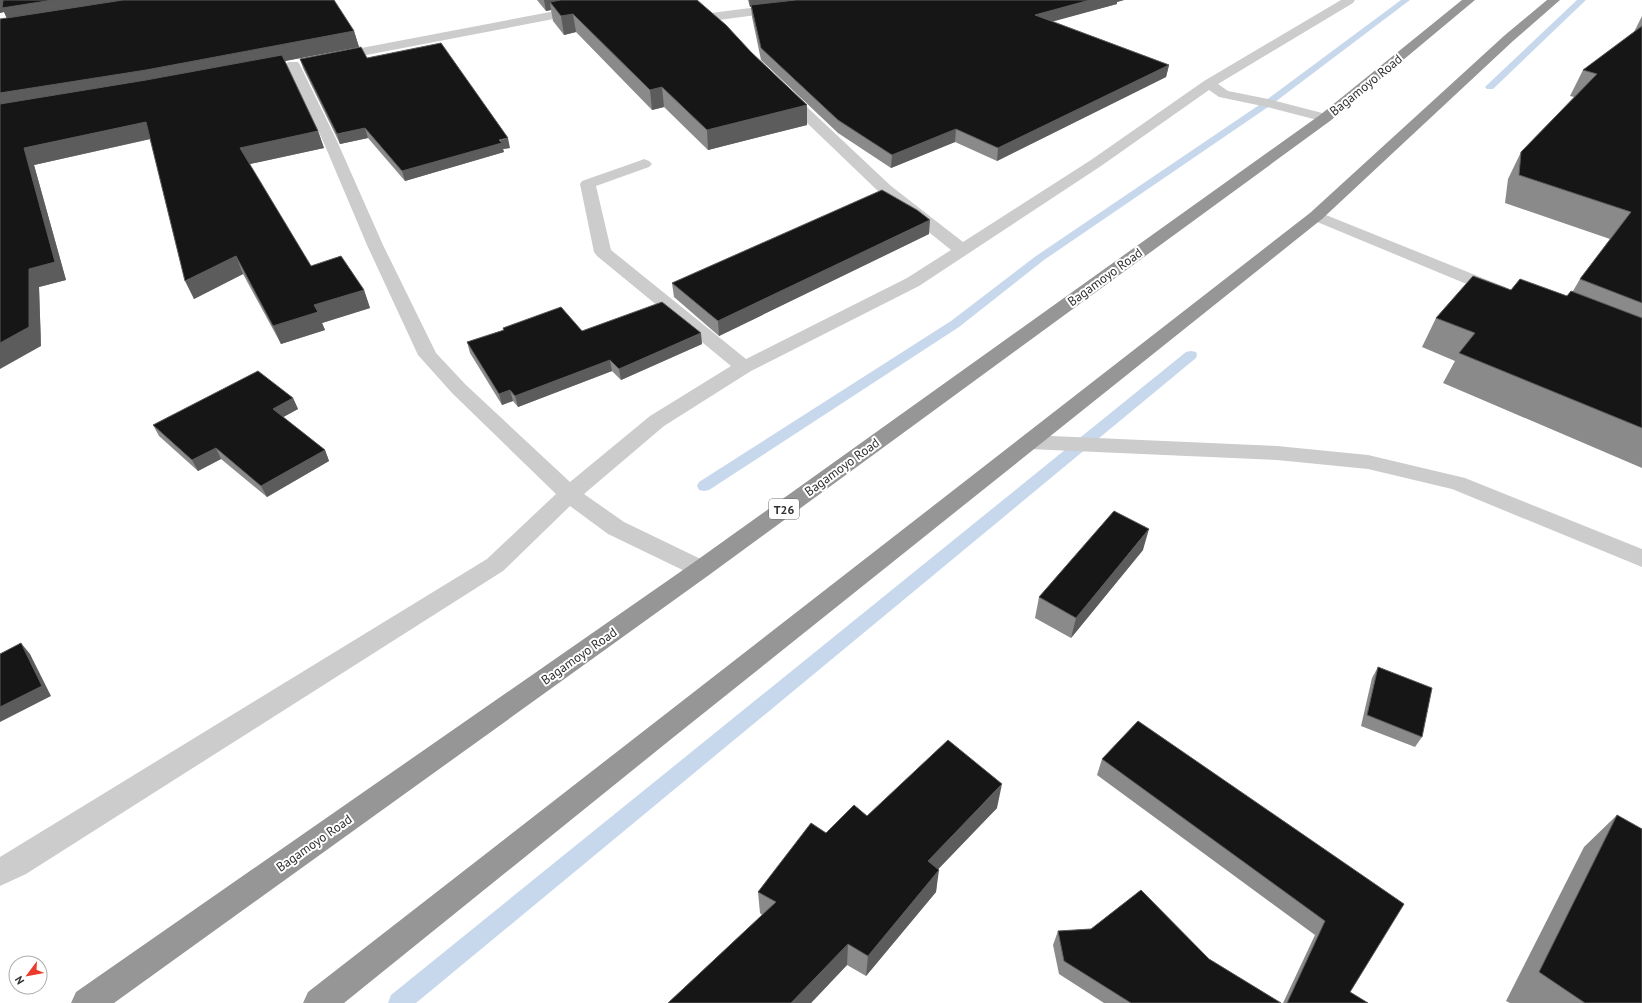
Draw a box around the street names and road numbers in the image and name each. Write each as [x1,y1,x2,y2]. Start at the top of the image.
street label: Bagamoyo Road [1326,50,1406,120]
street label: Bagamoyo Road [1064,244,1146,310]
street label: Bagamoyo Road [801,434,883,500]
road number: T26 [769,499,799,519]
street label: Bagamoyo Road [538,624,620,688]
street label: Bagamoyo Road [273,811,355,875]

